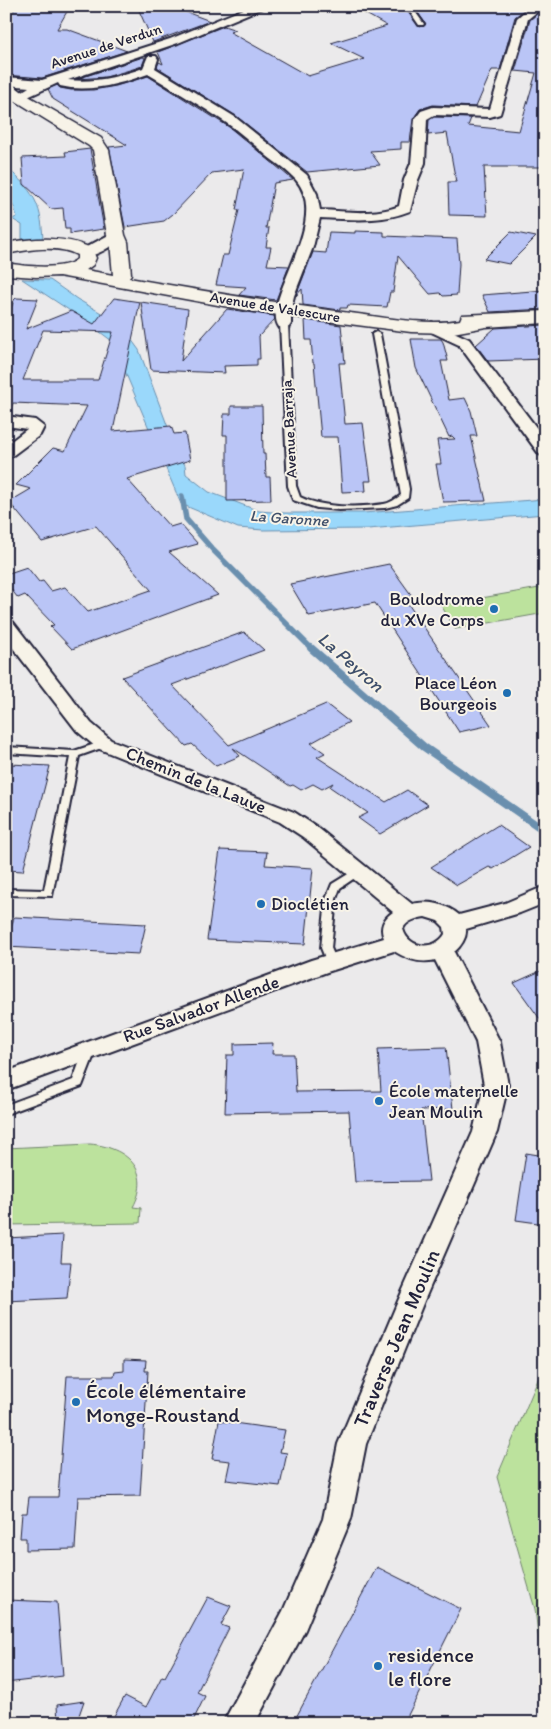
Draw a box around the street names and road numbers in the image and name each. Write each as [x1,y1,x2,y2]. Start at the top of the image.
street label: Avenue de Verdun [48,19,164,72]
street label: Avenue de Valescure [209,288,341,326]
street label: Avenue Barraja [277,379,301,479]
street label: Chemin de la Lauve [123,742,269,818]
street label: Rue Salvador Allende [120,971,282,1047]
street label: Traverse Jean Moulin [347,1245,445,1431]

